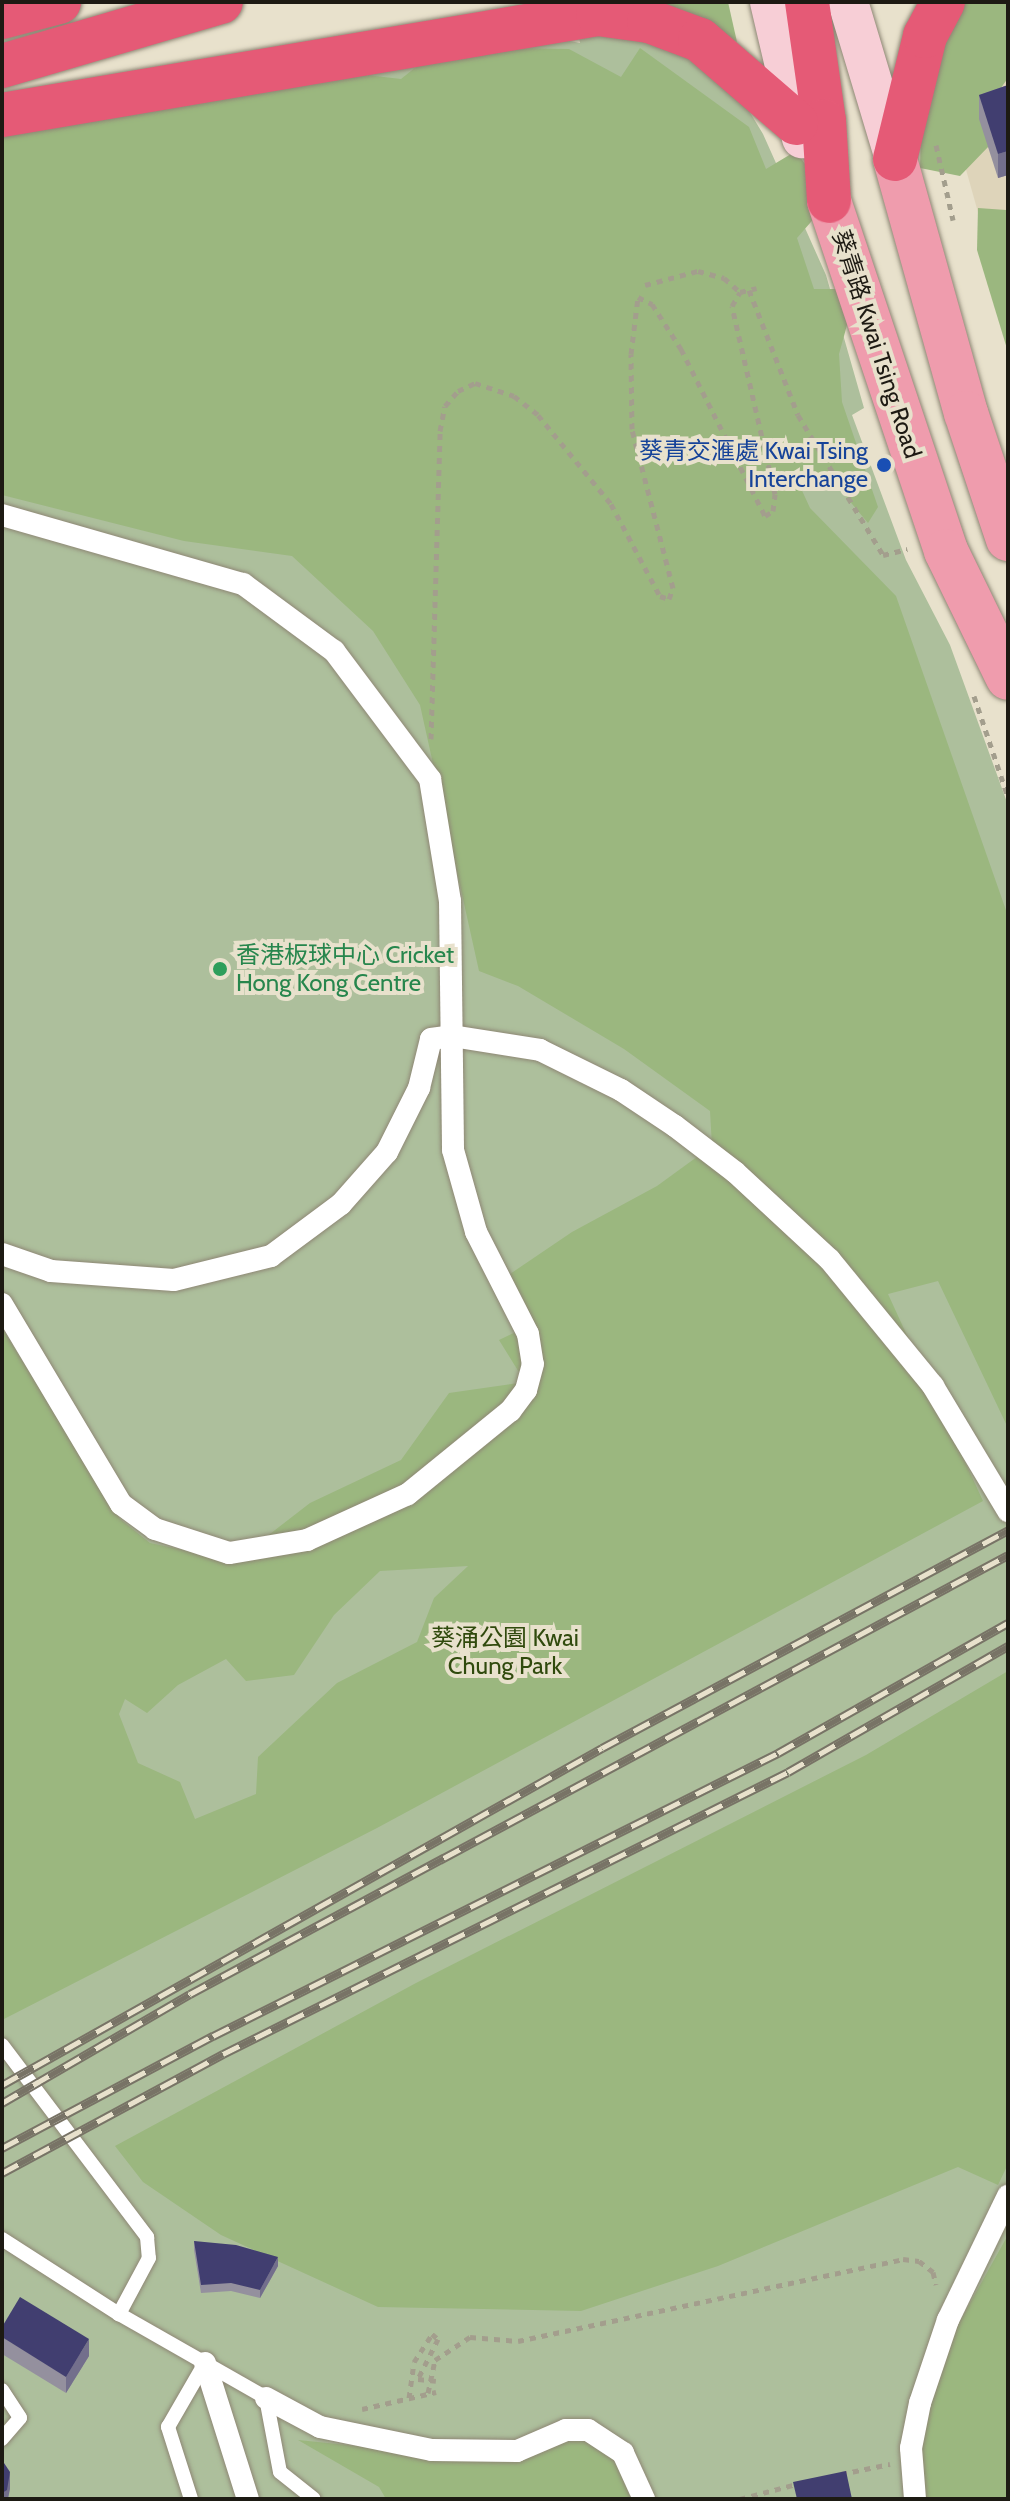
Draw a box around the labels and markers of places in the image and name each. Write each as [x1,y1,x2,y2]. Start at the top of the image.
place label: 葵青交滙處 Kwai Tsing Interchange [639,437,868,493]
marker: 葵青交滙處 Kwai Tsing Interchange [875,456,893,474]
place label: 香港板球中心 Cricket Hong Kong Centre [236,941,454,997]
marker: 香港板球中心 Cricket Hong Kong Centre [211,960,229,978]

